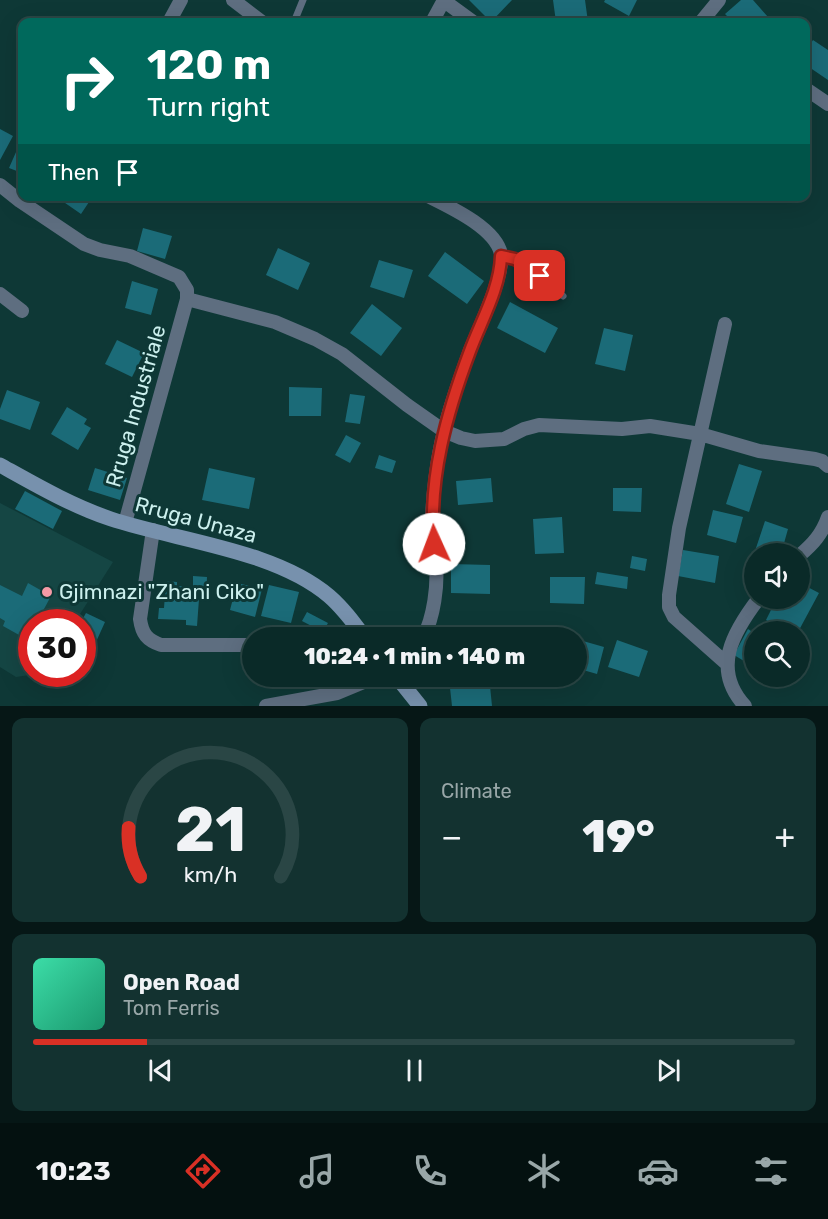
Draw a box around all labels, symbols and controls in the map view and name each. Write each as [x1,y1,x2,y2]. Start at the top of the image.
text: 120 m [147,40,271,90]
icon: right [48,42,126,120]
text: Turn right [147,91,270,123]
icon: arrive [111,156,144,189]
text: Then [48,159,99,186]
pin [514,250,565,301]
icon: arrive [523,259,556,292]
street label: Rruga Industriale [100,322,171,490]
street label: Rruga Unaza [133,491,260,548]
position arrow [402,512,466,576]
map controls [744,543,810,687]
button: sound [744,543,810,609]
place label: Gjimnazi "Zhani Ciko" [59,579,264,604]
marker: Gjimnazi "Zhani Ciko" [40,585,54,599]
speed limit sign: 30 [18,609,96,687]
button: search [744,621,810,687]
text: 10:24 · 1 min · 140 m [304,643,525,670]
text: Climate [441,779,512,803]
text: 21 [174,793,246,867]
text: 19° [582,810,655,863]
text: − [441,817,462,856]
text: + [774,817,795,856]
text: km/h [183,862,237,887]
text: Open Road [123,969,240,996]
text: Tom Ferris [123,996,220,1020]
icon: previous [144,1054,177,1087]
icon: pause [398,1054,431,1087]
icon: next [652,1054,685,1087]
icon: directions [182,1150,224,1192]
icon: music [296,1150,338,1192]
icon: phone [409,1150,451,1192]
icon: climate [523,1150,565,1192]
icon: car [637,1150,679,1192]
icon: filters [750,1150,792,1192]
text: 10:23 [36,1155,111,1187]

